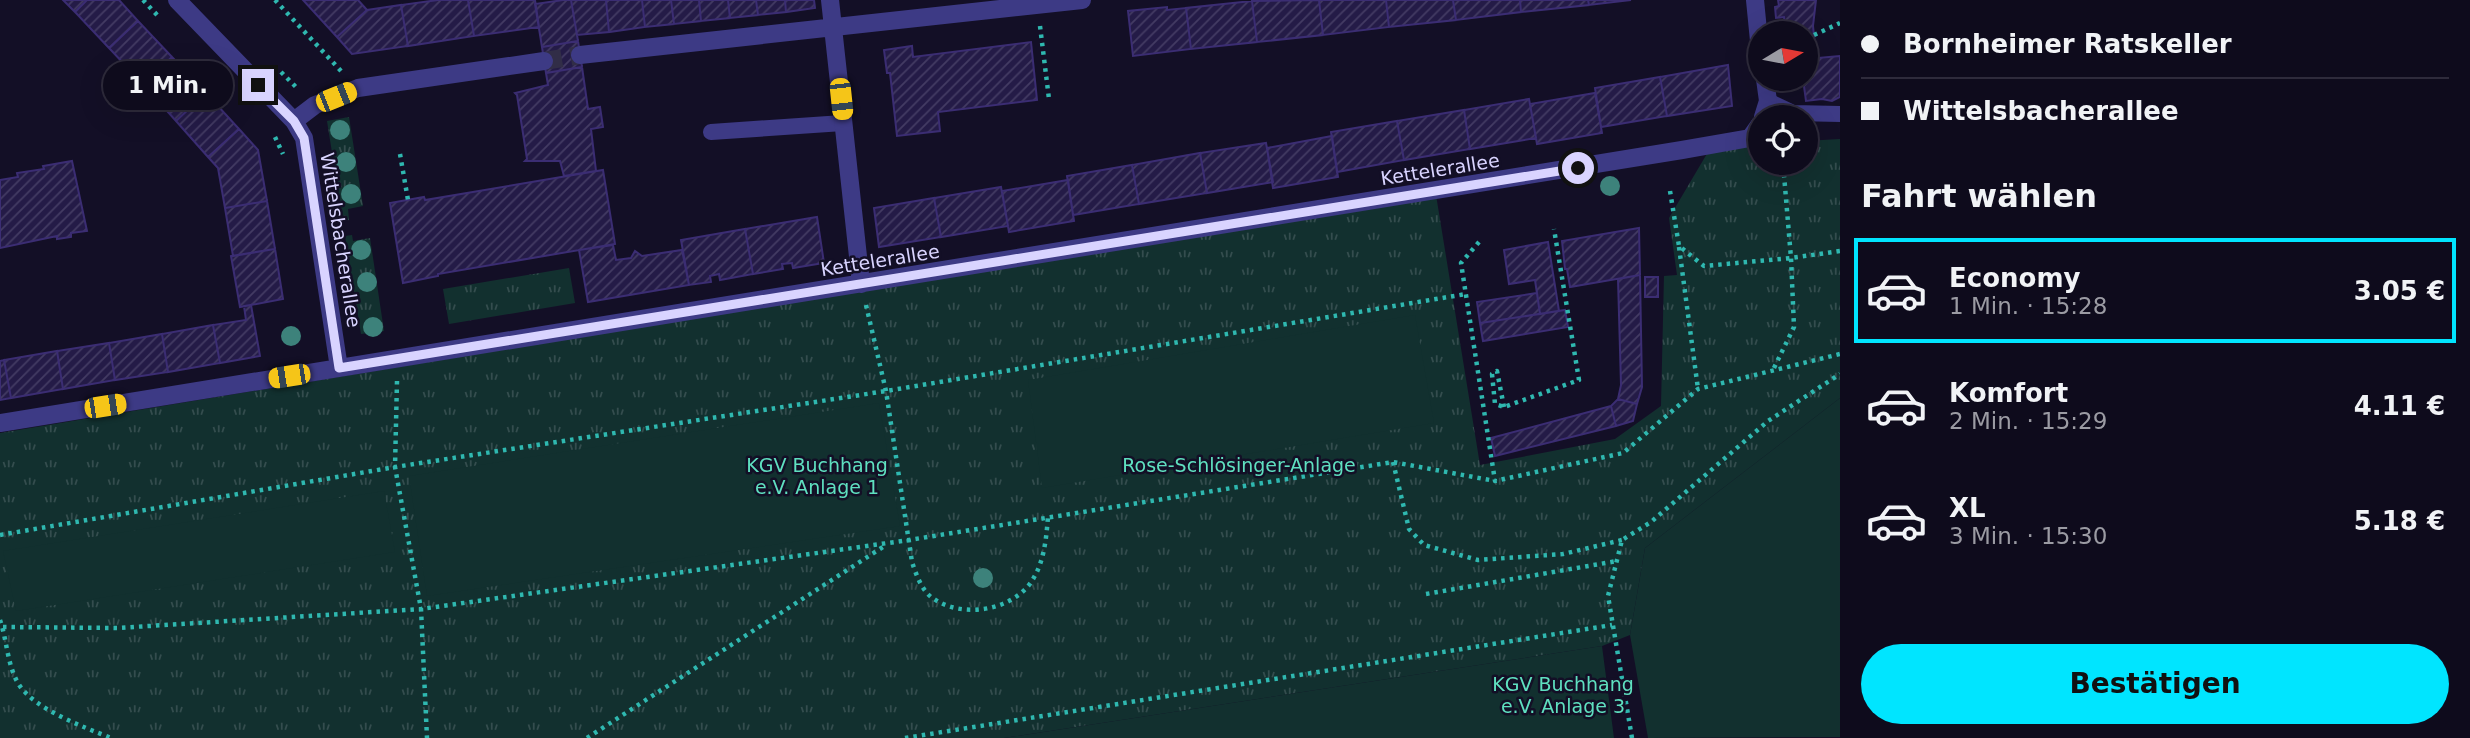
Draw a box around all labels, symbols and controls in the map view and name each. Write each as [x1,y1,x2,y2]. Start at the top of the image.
north arrow [1748,21,1818,91]
map controls [1748,21,1818,175]
text: Bornheimer Ratskeller [1903,29,2232,59]
callout: 1 Min. [104,60,233,110]
route end [242,69,274,101]
text: 1 Min. [128,72,208,98]
car [829,77,854,121]
car [313,79,360,115]
text: Wittelsbacherallee [1903,96,2179,126]
button: locate [1748,105,1818,175]
street label: Kettelerallee [1379,149,1501,189]
street label: Wittelsbacherallee [316,151,366,329]
route start [1562,152,1594,184]
text: Fahrt wählen [1861,177,2097,215]
street label: Kettelerallee [819,240,941,280]
icon: car [1865,259,1928,322]
text: Economy [1949,263,2080,293]
text: 3.05 € [2354,276,2445,306]
text: 1 Min. · 15:28 [1949,293,2107,319]
car [267,362,312,390]
icon: car [1865,374,1928,437]
text: Komfort [1949,378,2068,408]
text: 4.11 € [2354,391,2445,421]
car [83,392,128,420]
text: 2 Min. · 15:29 [1949,408,2107,434]
park label: KGV Buchhang e.V. Anlage 1 [746,454,888,498]
park label: Rose-Schlösinger-Anlage [1122,454,1356,476]
icon: car [1865,489,1928,552]
text: XL [1949,493,1986,523]
text: 5.18 € [2354,506,2445,536]
text: 3 Min. · 15:30 [1949,523,2107,549]
button: Bestätigen [1861,644,2449,724]
park label: KGV Buchhang e.V. Anlage 3 [1492,673,1634,717]

